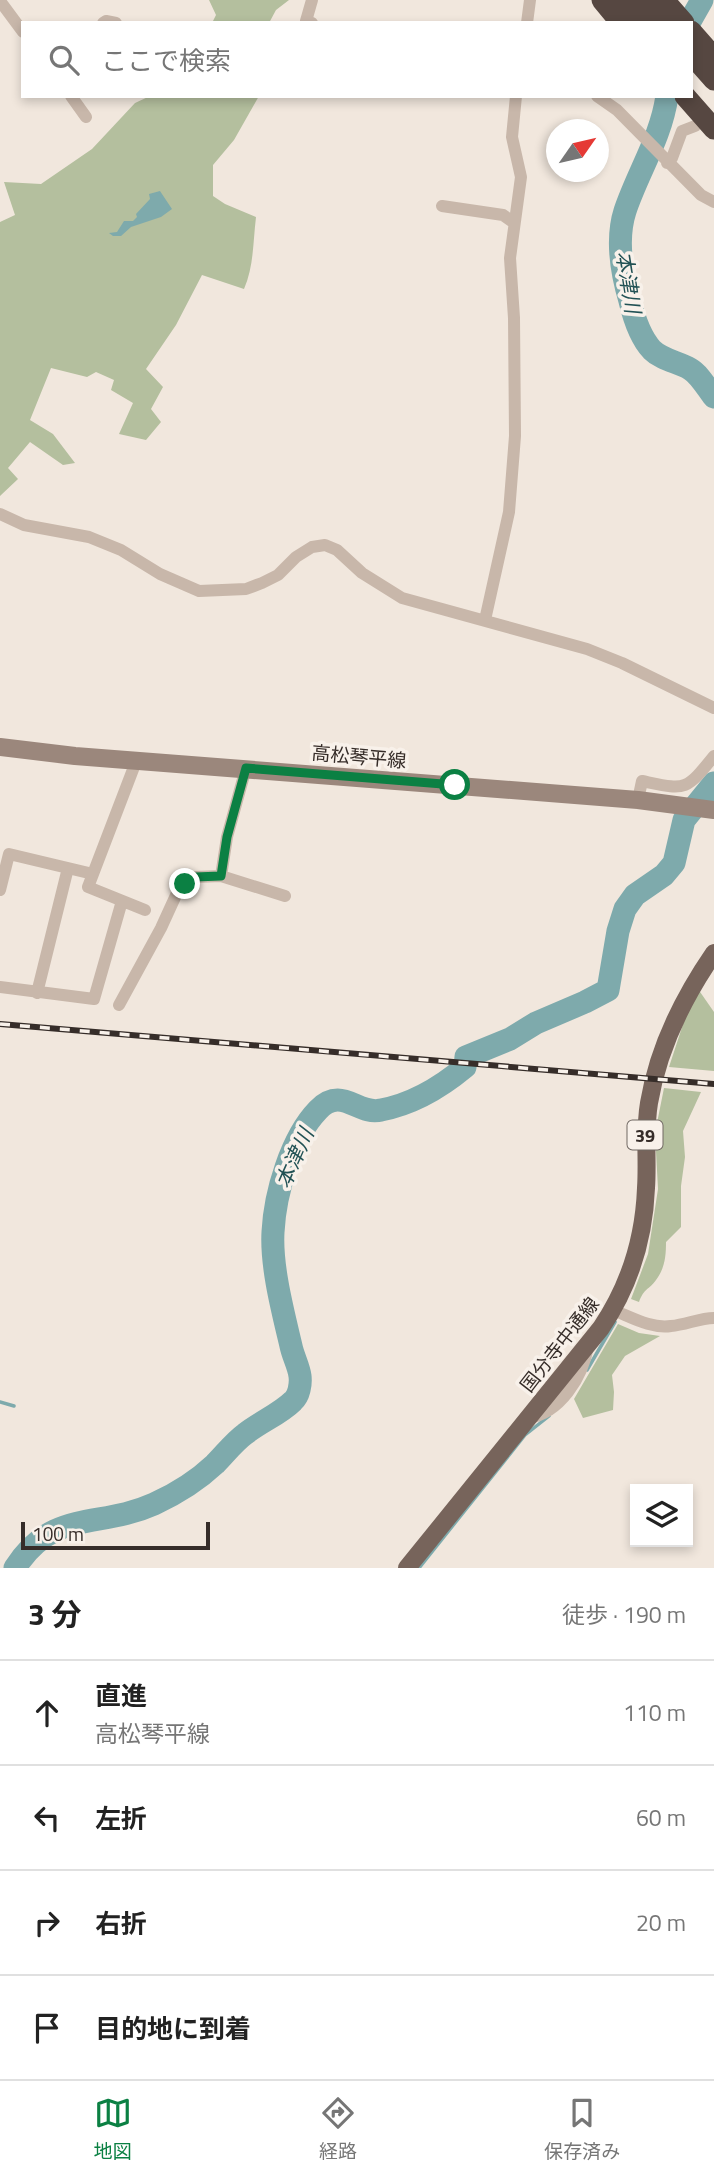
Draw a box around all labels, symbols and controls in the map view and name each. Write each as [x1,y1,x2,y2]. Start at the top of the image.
search box [21,21,693,98]
icon: search [45,41,83,79]
text: ここで検索 [101,41,231,80]
north arrow [546,119,609,182]
water label: 本津川 [608,248,650,318]
street label: 高松琴平線 [310,737,408,775]
route start [439,769,470,800]
route end [169,868,200,899]
road number: 39 [628,1120,662,1150]
water label: 本津川 [267,1121,322,1193]
street label: 国分寺中通線 [512,1290,606,1398]
map controls [630,1484,693,1547]
button: layers [630,1484,693,1547]
scale bar [21,1519,210,1551]
text: 100 m [32,1519,84,1548]
text: 3 分 [28,1591,81,1637]
text: 徒歩 · 190 m [562,1597,686,1632]
text: 直進 [95,1676,147,1715]
icon: ahead [28,1694,66,1732]
text: 110 m [623,1695,686,1730]
text: 高松琴平線 [95,1716,210,1751]
icon: left [28,1799,66,1837]
text: 左折 [95,1799,147,1838]
text: 60 m [636,1800,686,1835]
icon: right [28,1904,66,1942]
text: 右折 [95,1904,147,1943]
text: 20 m [636,1905,686,1940]
icon: arrive [28,2009,66,2047]
text: 目的地に到着 [95,2009,251,2048]
tab: 地図 [94,2094,132,2165]
tab: 経路 [319,2094,357,2165]
tab: 保存済み [544,2094,620,2165]

